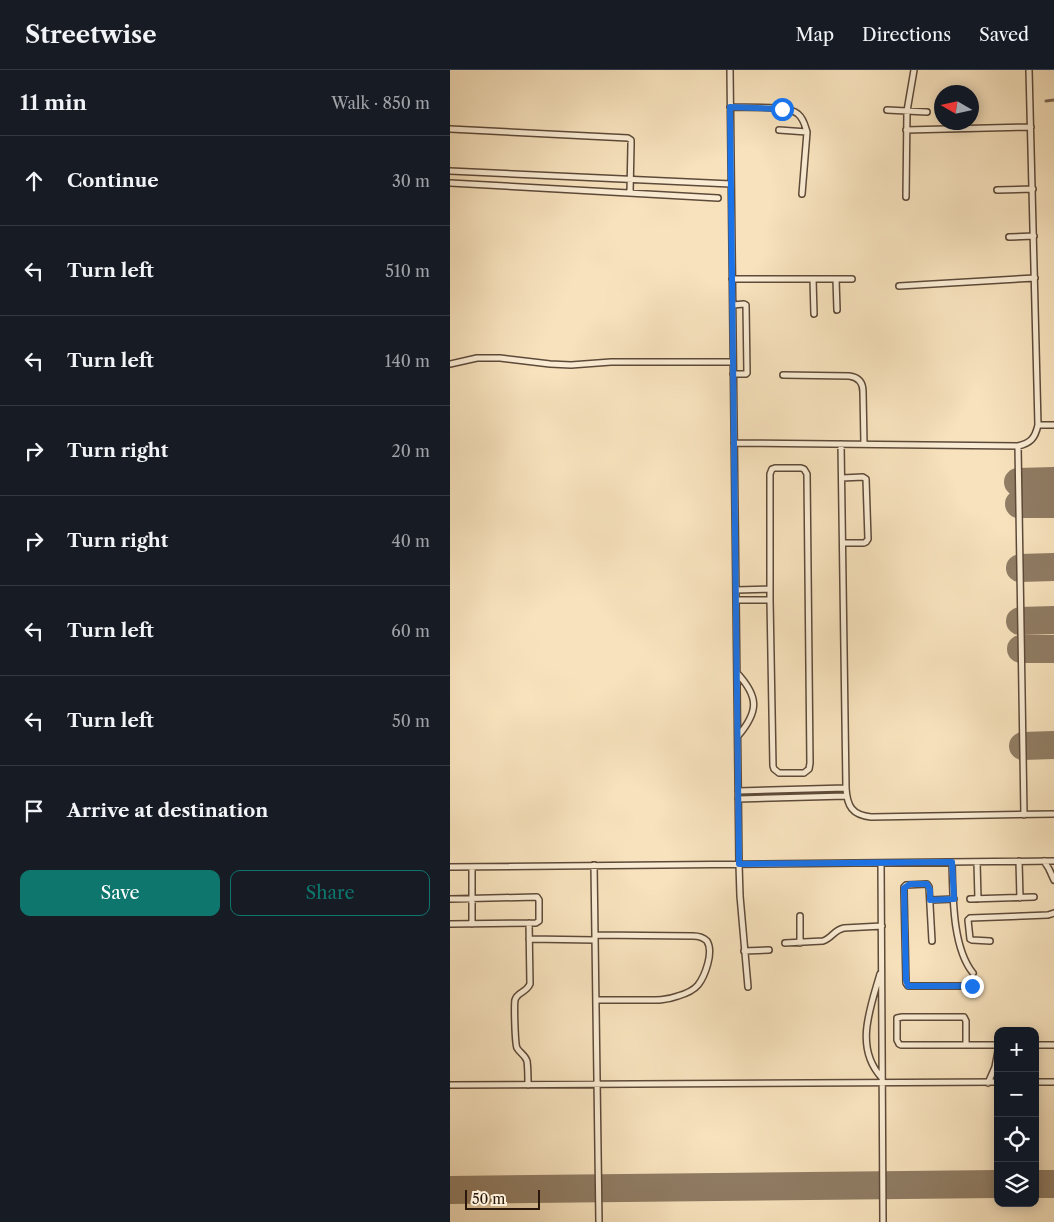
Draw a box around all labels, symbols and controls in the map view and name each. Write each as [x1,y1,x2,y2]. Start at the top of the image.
text: Streetwise [25,20,157,49]
text: Map [795,24,834,46]
text: Directions [862,24,951,46]
text: Saved [979,24,1029,46]
north arrow [934,85,979,130]
text: 11 min [20,90,87,115]
text: Walk · 850 m [331,93,430,113]
route start [771,98,794,121]
icon: ahead [20,167,48,195]
text: Continue [67,169,159,192]
text: 30 m [392,171,430,191]
icon: left [20,257,48,285]
text: Turn left [67,259,154,282]
text: 510 m [385,261,430,281]
icon: left [20,347,48,375]
text: Turn left [67,349,154,372]
text: 140 m [385,351,430,371]
icon: right [20,437,48,465]
text: Turn right [67,439,168,462]
text: 20 m [391,441,430,461]
icon: right [20,527,48,555]
text: Turn right [67,529,168,552]
text: 40 m [391,531,430,551]
icon: left [20,617,48,645]
text: Turn left [67,619,154,642]
text: 60 m [391,621,430,641]
icon: left [20,707,48,735]
text: Turn left [67,709,154,732]
text: 50 m [392,711,430,731]
icon: arrive [20,797,48,825]
text: Arrive at destination [67,799,268,822]
button: Save [20,870,220,916]
button: Share [230,870,430,916]
route end [961,975,984,998]
map controls [994,1027,1039,1207]
button: + [994,1027,1039,1072]
button: − [994,1072,1039,1117]
button: locate [994,1117,1039,1162]
button: layers [994,1162,1039,1207]
scale bar [465,1187,540,1210]
text: 50 m [472,1190,505,1208]

